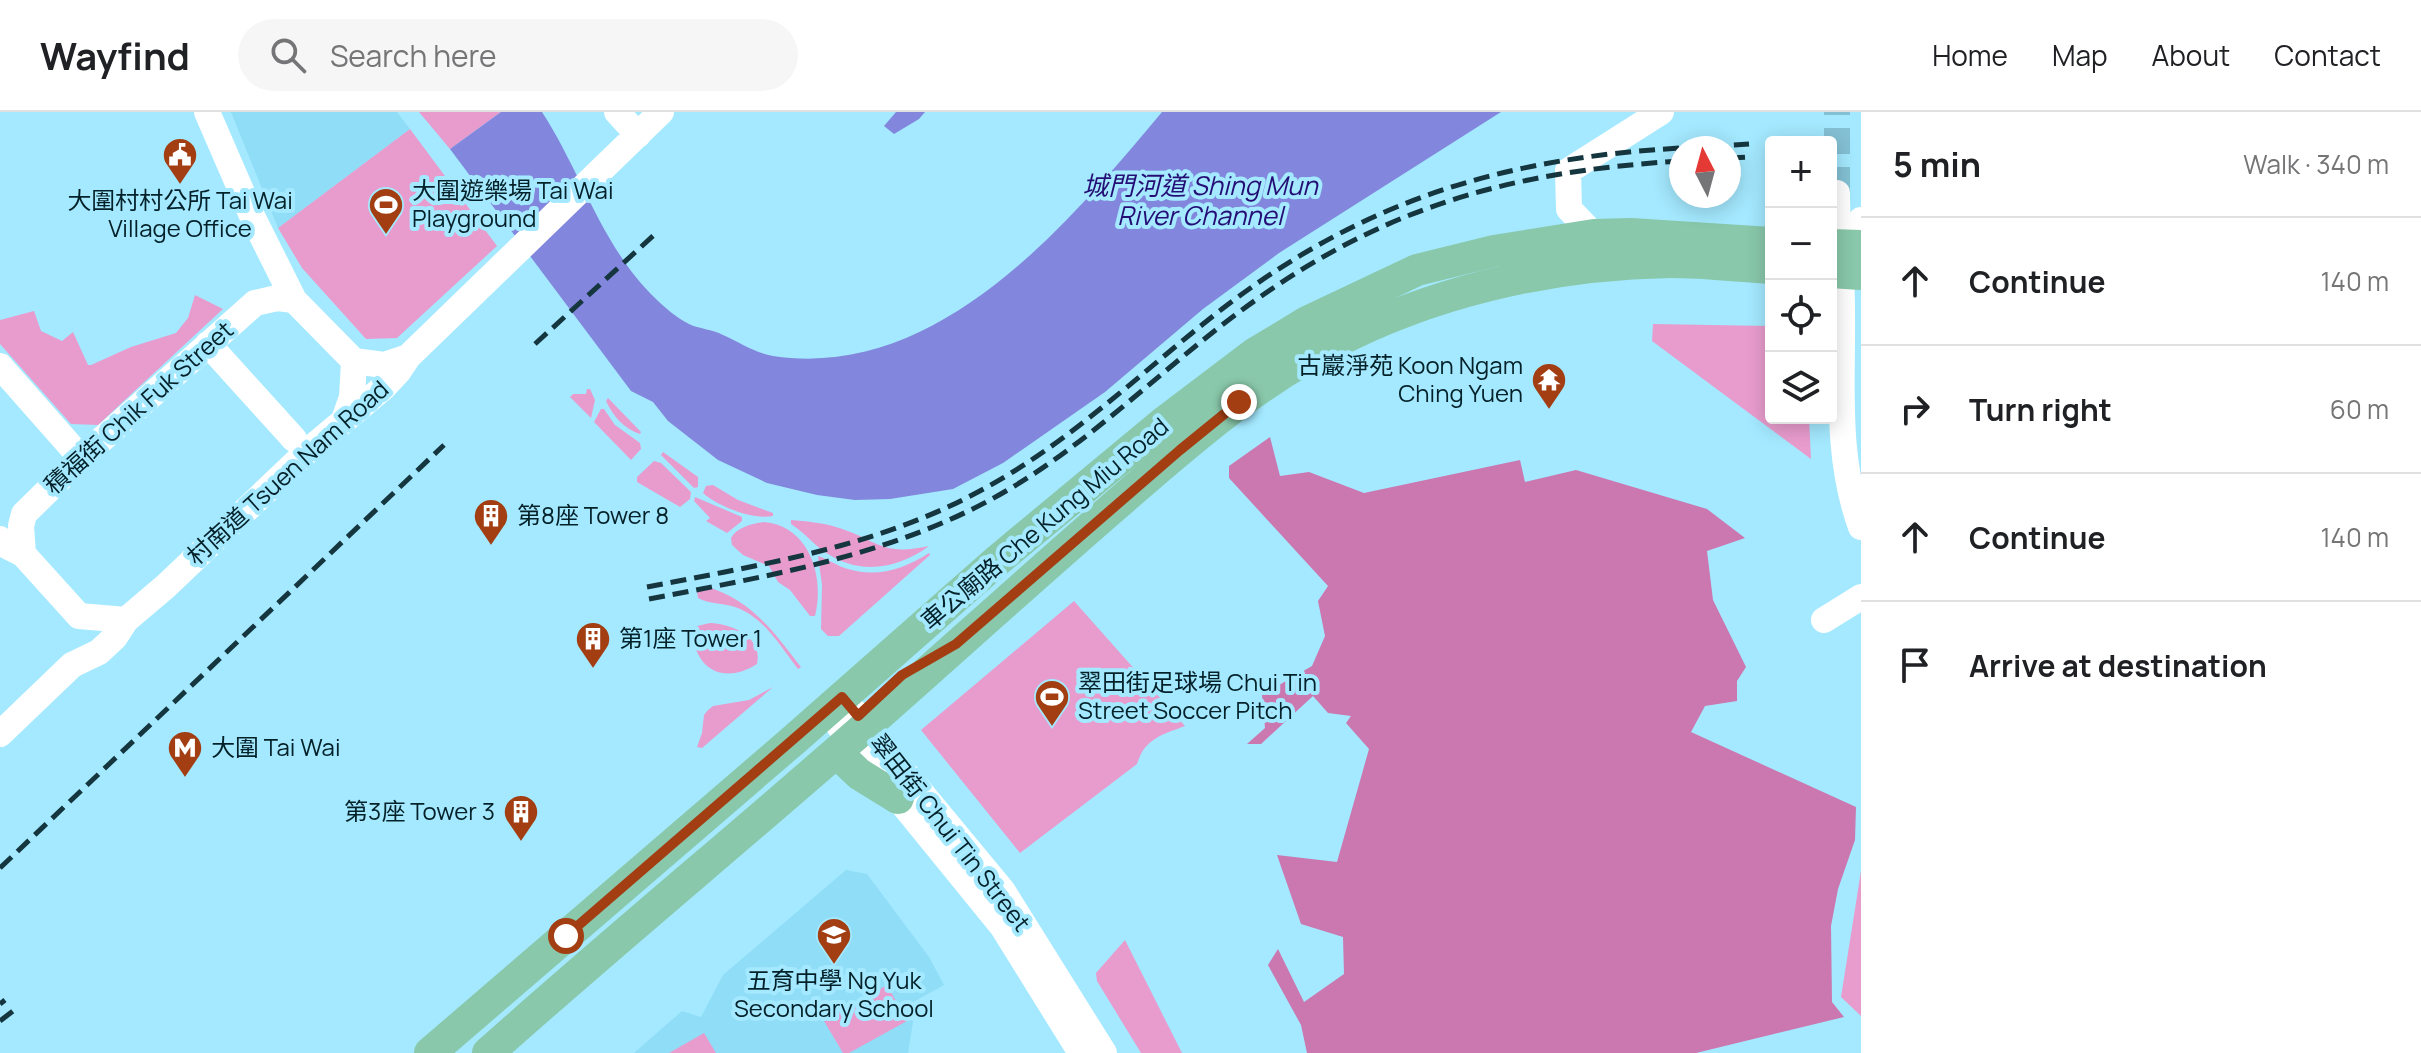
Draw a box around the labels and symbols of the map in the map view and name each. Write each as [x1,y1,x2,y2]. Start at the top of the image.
public building icon: 大圍村村公所 Tai Wai Village Office [161,136,199,186]
north arrow [1669,136,1741,208]
water label: 城門河道 Shing Mun River Channel [1082,167,1319,233]
place label: 大圍遊樂場 Tai Wai Playground [412,173,613,234]
place label: 大圍村村公所 Tai Wai Village Office [67,183,293,244]
sports icon: 大圍遊樂場 Tai Wai Playground [367,186,405,236]
street label: 積福街 Chik Fuk Street [36,313,240,501]
place label: 古巖淨苑 Koon Ngam Ching Yuen [1297,348,1523,409]
temple icon: 古巖淨苑 Koon Ngam Ching Yuen [1530,361,1568,411]
street label: 村南道 Tsuen Nam Road [179,372,395,571]
route end [1221,384,1257,420]
street label: 車公廟路 Che Kung Miu Road [913,409,1175,636]
building icon: 第8座 Tower 8 [472,497,510,547]
place label: 第8座 Tower 8 [517,498,669,531]
building icon: 第1座 Tower 1 [574,620,612,670]
place label: 第1座 Tower 1 [619,621,762,654]
place label: 翠田街足球場 Chui Tin Street Soccer Pitch [1078,665,1317,726]
sports icon: 翠田街足球場 Chui Tin Street Soccer Pitch [1033,678,1071,728]
street label: 翠田街 Chui Tin Street [864,726,1039,938]
metro station icon: 大圍 Tai Wai [166,729,204,779]
place label: 大圍 Tai Wai [211,730,340,763]
building icon: 第3座 Tower 3 [502,793,540,843]
place label: 第3座 Tower 3 [344,794,495,827]
school or university icon: 五育中學 Ng Yuk Secondary School [815,916,853,966]
route start [548,918,584,954]
place label: 五育中學 Ng Yuk Secondary School [734,963,934,1024]

